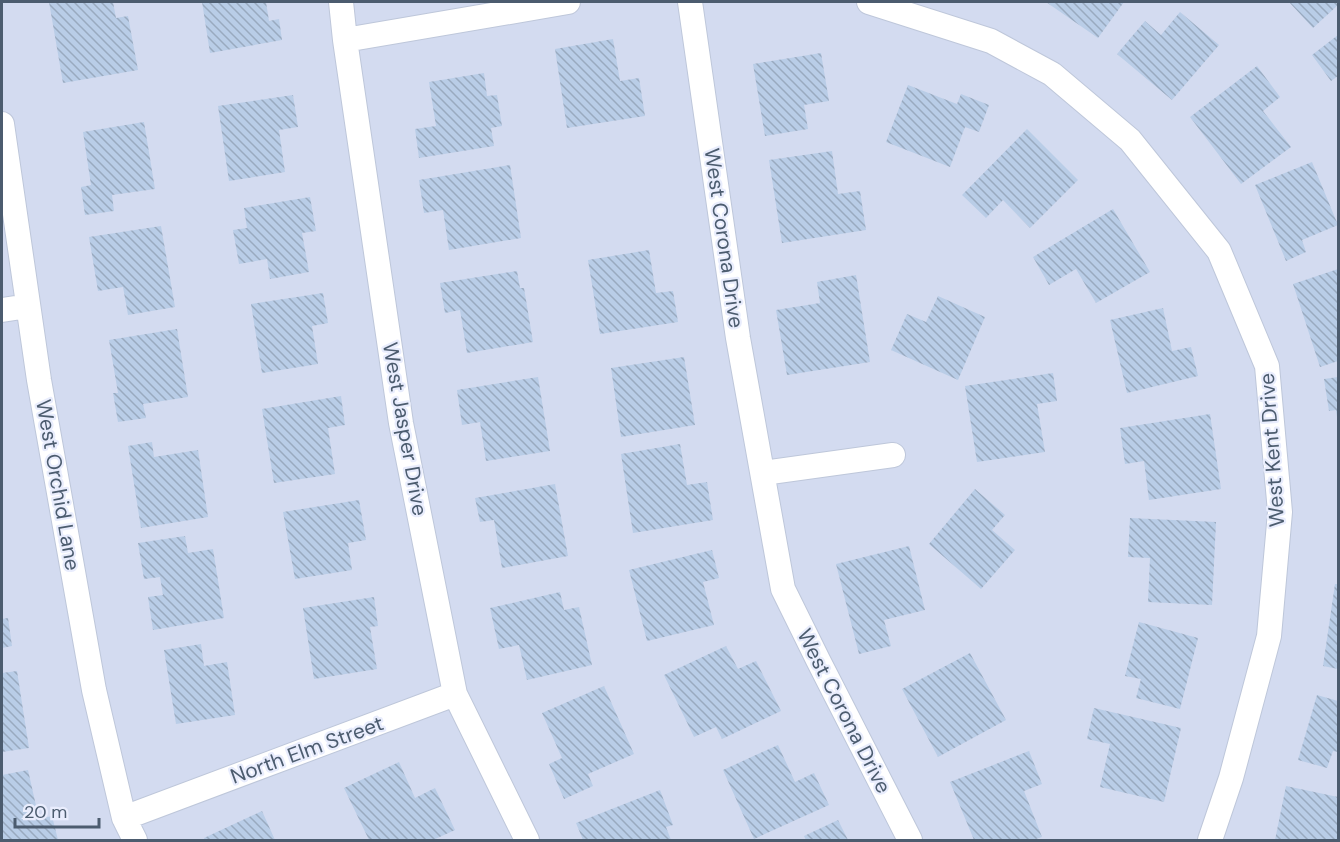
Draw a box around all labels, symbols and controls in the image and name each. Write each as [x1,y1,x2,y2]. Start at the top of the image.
street label: West Corona Drive [698,146,750,330]
street label: West Jasper Drive [376,340,434,518]
street label: West Kent Drive [1253,372,1291,528]
street label: West Orchid Lane [29,397,87,573]
street label: West Corona Drive [790,624,898,798]
street label: North Elm Street [227,709,387,791]
scale bar [15,791,99,829]
text: 20 m [24,800,67,824]

